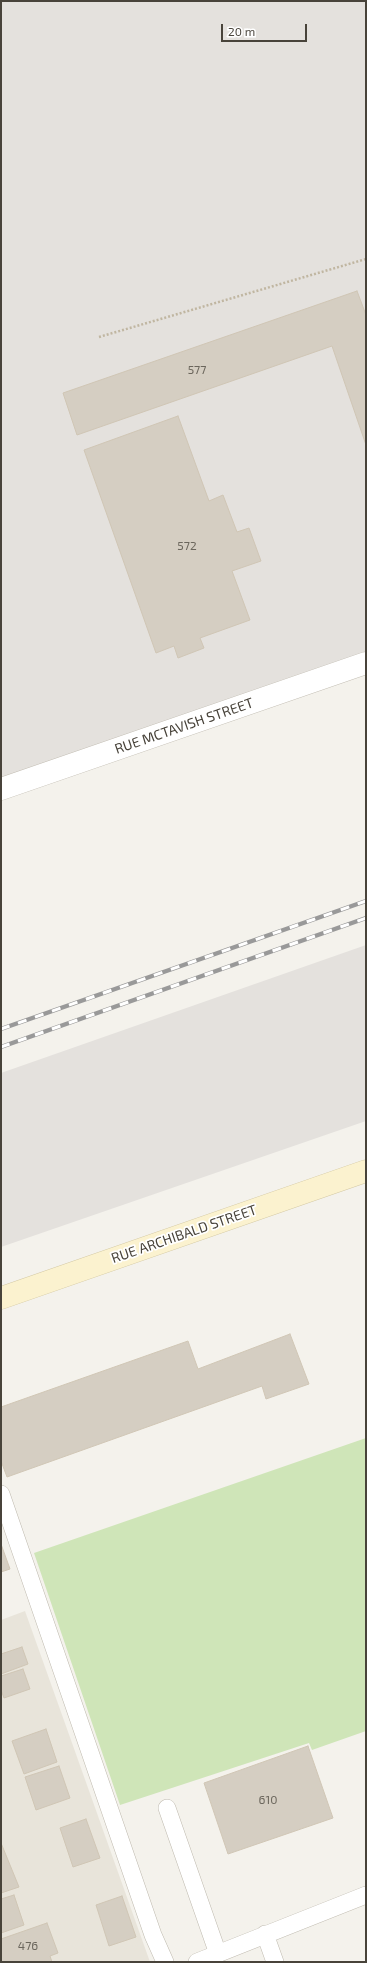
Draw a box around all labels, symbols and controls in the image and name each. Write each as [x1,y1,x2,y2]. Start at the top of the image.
scale bar [223,16,309,42]
text: 20 m [228,24,255,38]
house number: 577 [188,363,206,377]
house number: 572 [177,539,197,553]
street label: RUE MCTAVISH STREET [112,694,256,758]
street label: RUE ARCHIBALD STREET [109,1201,259,1267]
house number: 610 [259,1793,277,1807]
house number: 476 [18,1939,38,1953]

